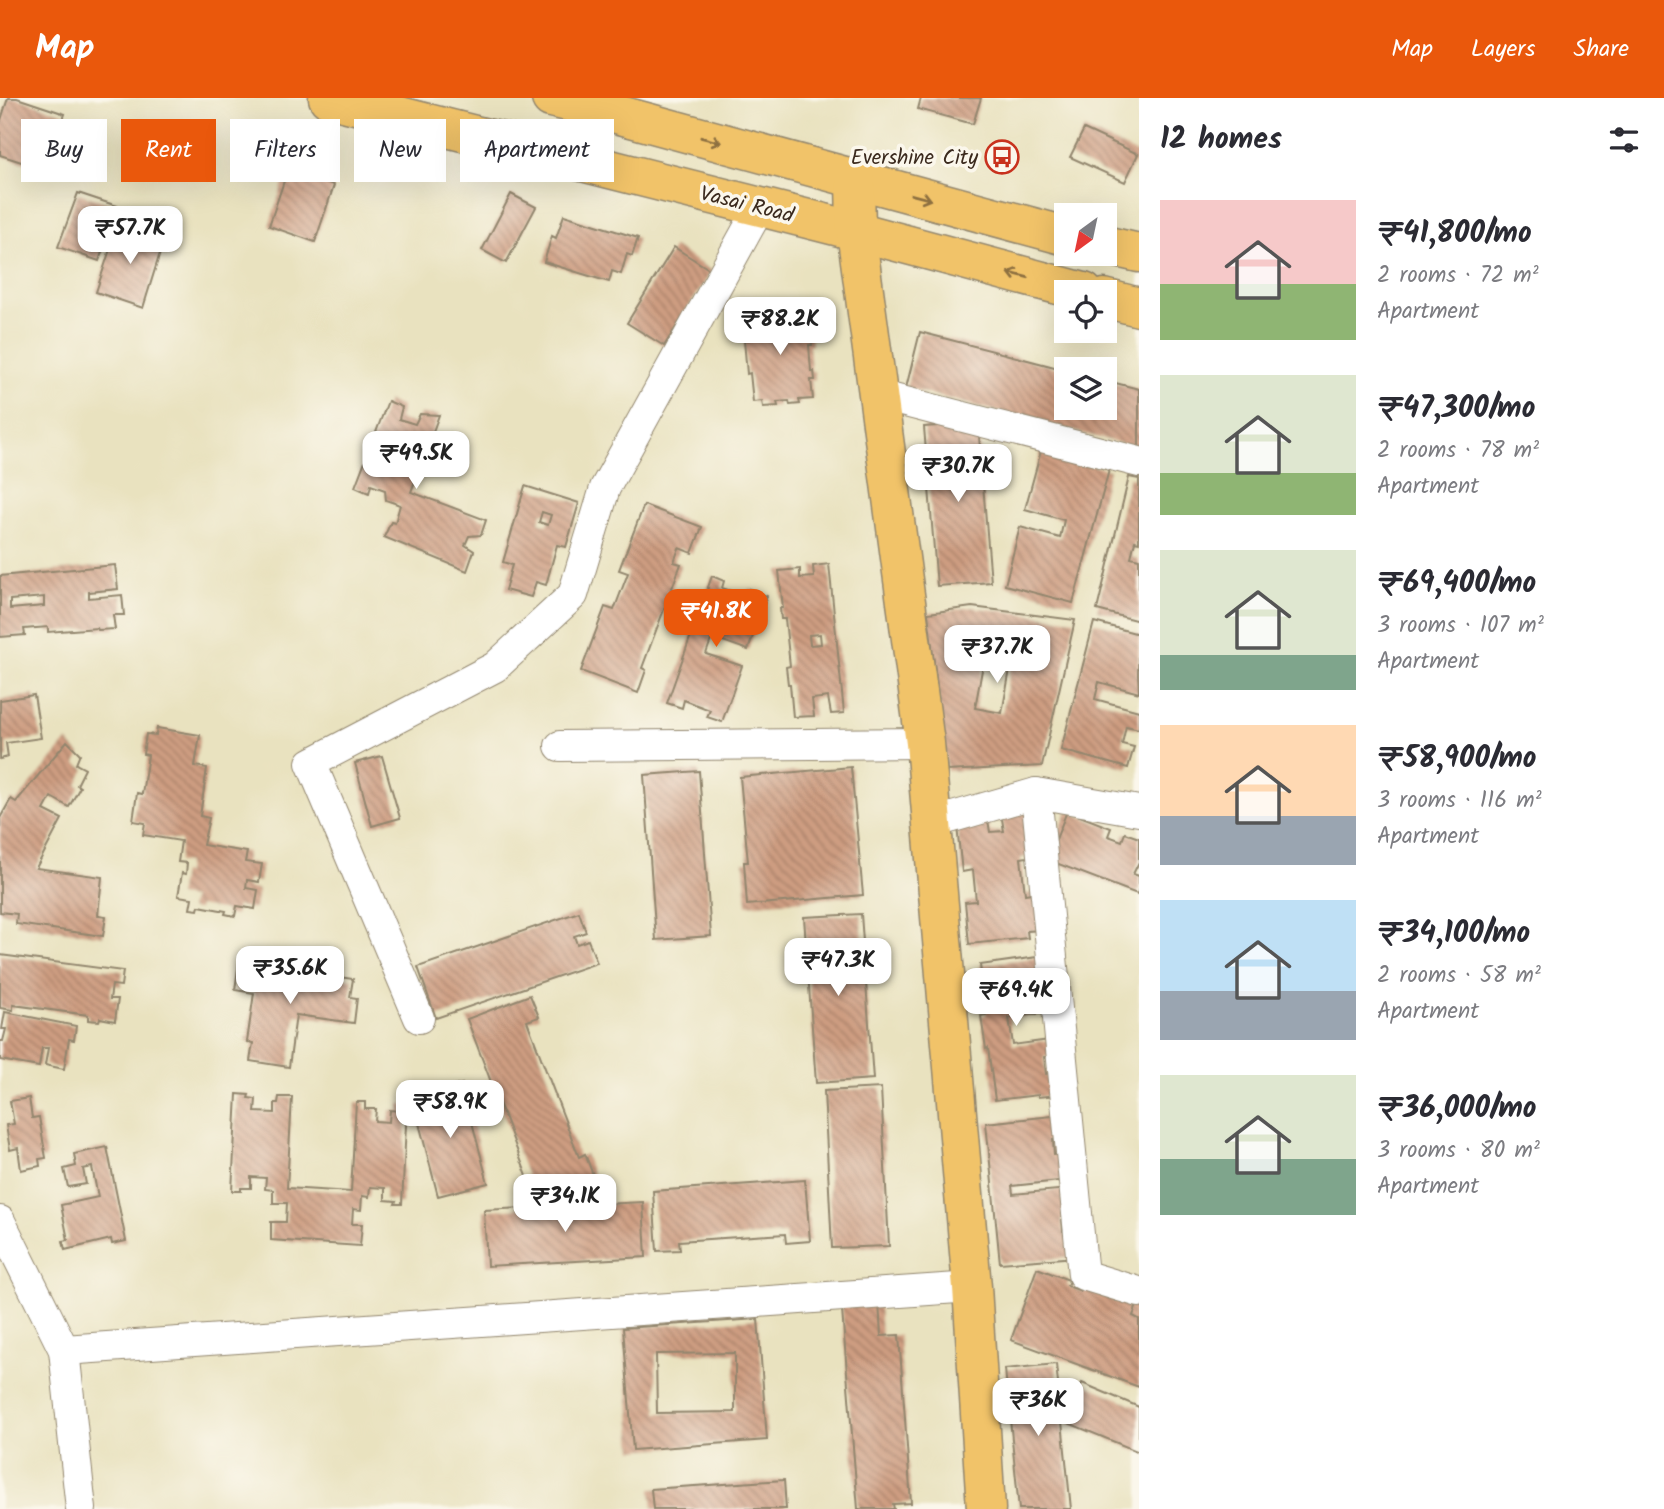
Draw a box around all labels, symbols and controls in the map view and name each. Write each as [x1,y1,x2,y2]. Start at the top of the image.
text: Map [35,23,95,76]
text: Map [1391,30,1433,69]
text: Layers [1471,30,1535,69]
text: Share [1573,30,1629,69]
text: 12 homes [1160,116,1282,164]
chip: Buy [21,119,107,182]
chip: Rent [121,119,216,182]
chip: Filters [230,119,340,182]
chip: New [354,119,446,182]
chip: Apartment [460,119,614,182]
icon: filters [1605,121,1643,159]
one-way arrow [700,134,722,147]
bus stop icon: Evershine City [983,138,1021,176]
place label: Evershine City [851,142,978,175]
street label: Vasai Road [696,178,797,233]
one-way arrow [910,192,932,205]
north arrow [1054,203,1116,266]
map controls [1054,203,1117,420]
pin: ₹57.7K [73,206,187,266]
text: ₹41,800/mo [1377,210,1532,258]
text: ₹57.7K [94,211,166,247]
icon: home [1216,228,1300,312]
text: 2 rooms · 72 m² [1377,258,1539,294]
one-way arrow [1007,267,1029,280]
button: locate [1054,280,1117,343]
text: Apartment [1377,294,1479,330]
pin: ₹88.2K [723,298,837,357]
text: ₹88.2K [740,302,820,338]
button: layers [1054,357,1117,420]
text: ₹47,300/mo [1377,385,1535,433]
icon: home [1216,403,1300,487]
pin: ₹49.5K [359,432,473,491]
text: 2 rooms · 78 m² [1377,433,1539,469]
text: ₹49.5K [378,436,454,472]
pin: ₹30.7K [901,444,1015,504]
text: ₹30.7K [921,449,995,485]
text: Apartment [1377,469,1479,505]
text: ₹69,400/mo [1377,560,1536,608]
icon: home [1216,578,1300,662]
pin: ₹41.8K [659,589,773,649]
text: ₹41.8K [680,594,752,630]
text: 3 rooms · 107 m² [1377,608,1544,644]
pin: ₹37.7K [940,626,1054,685]
text: ₹37.7K [960,630,1034,666]
text: Apartment [1377,644,1479,680]
text: ₹58,900/mo [1377,735,1537,783]
icon: home [1216,753,1300,837]
text: 3 rooms · 116 m² [1377,783,1542,819]
text: Apartment [1377,819,1479,855]
text: ₹34,100/mo [1377,910,1530,958]
icon: home [1216,928,1300,1012]
pin: ₹47.3K [781,939,895,998]
text: ₹47.3K [800,943,876,979]
pin: ₹35.6K [233,946,347,1006]
text: ₹35.6K [252,951,328,987]
text: 2 rooms · 58 m² [1377,958,1541,994]
pin: ₹69.4K [959,968,1073,1028]
text: ₹69.4K [978,973,1054,1009]
text: Apartment [1377,994,1479,1030]
pin: ₹58.9K [393,1080,507,1140]
text: ₹58.9K [412,1085,488,1121]
text: ₹36,000/mo [1377,1085,1537,1133]
icon: home [1216,1103,1300,1187]
text: 3 rooms · 80 m² [1377,1133,1540,1169]
text: Apartment [1377,1169,1479,1205]
pin: ₹34.1K [508,1174,622,1234]
text: ₹34.1K [529,1179,601,1215]
pin: ₹36K [997,1378,1079,1438]
text: ₹36K [1009,1383,1067,1419]

